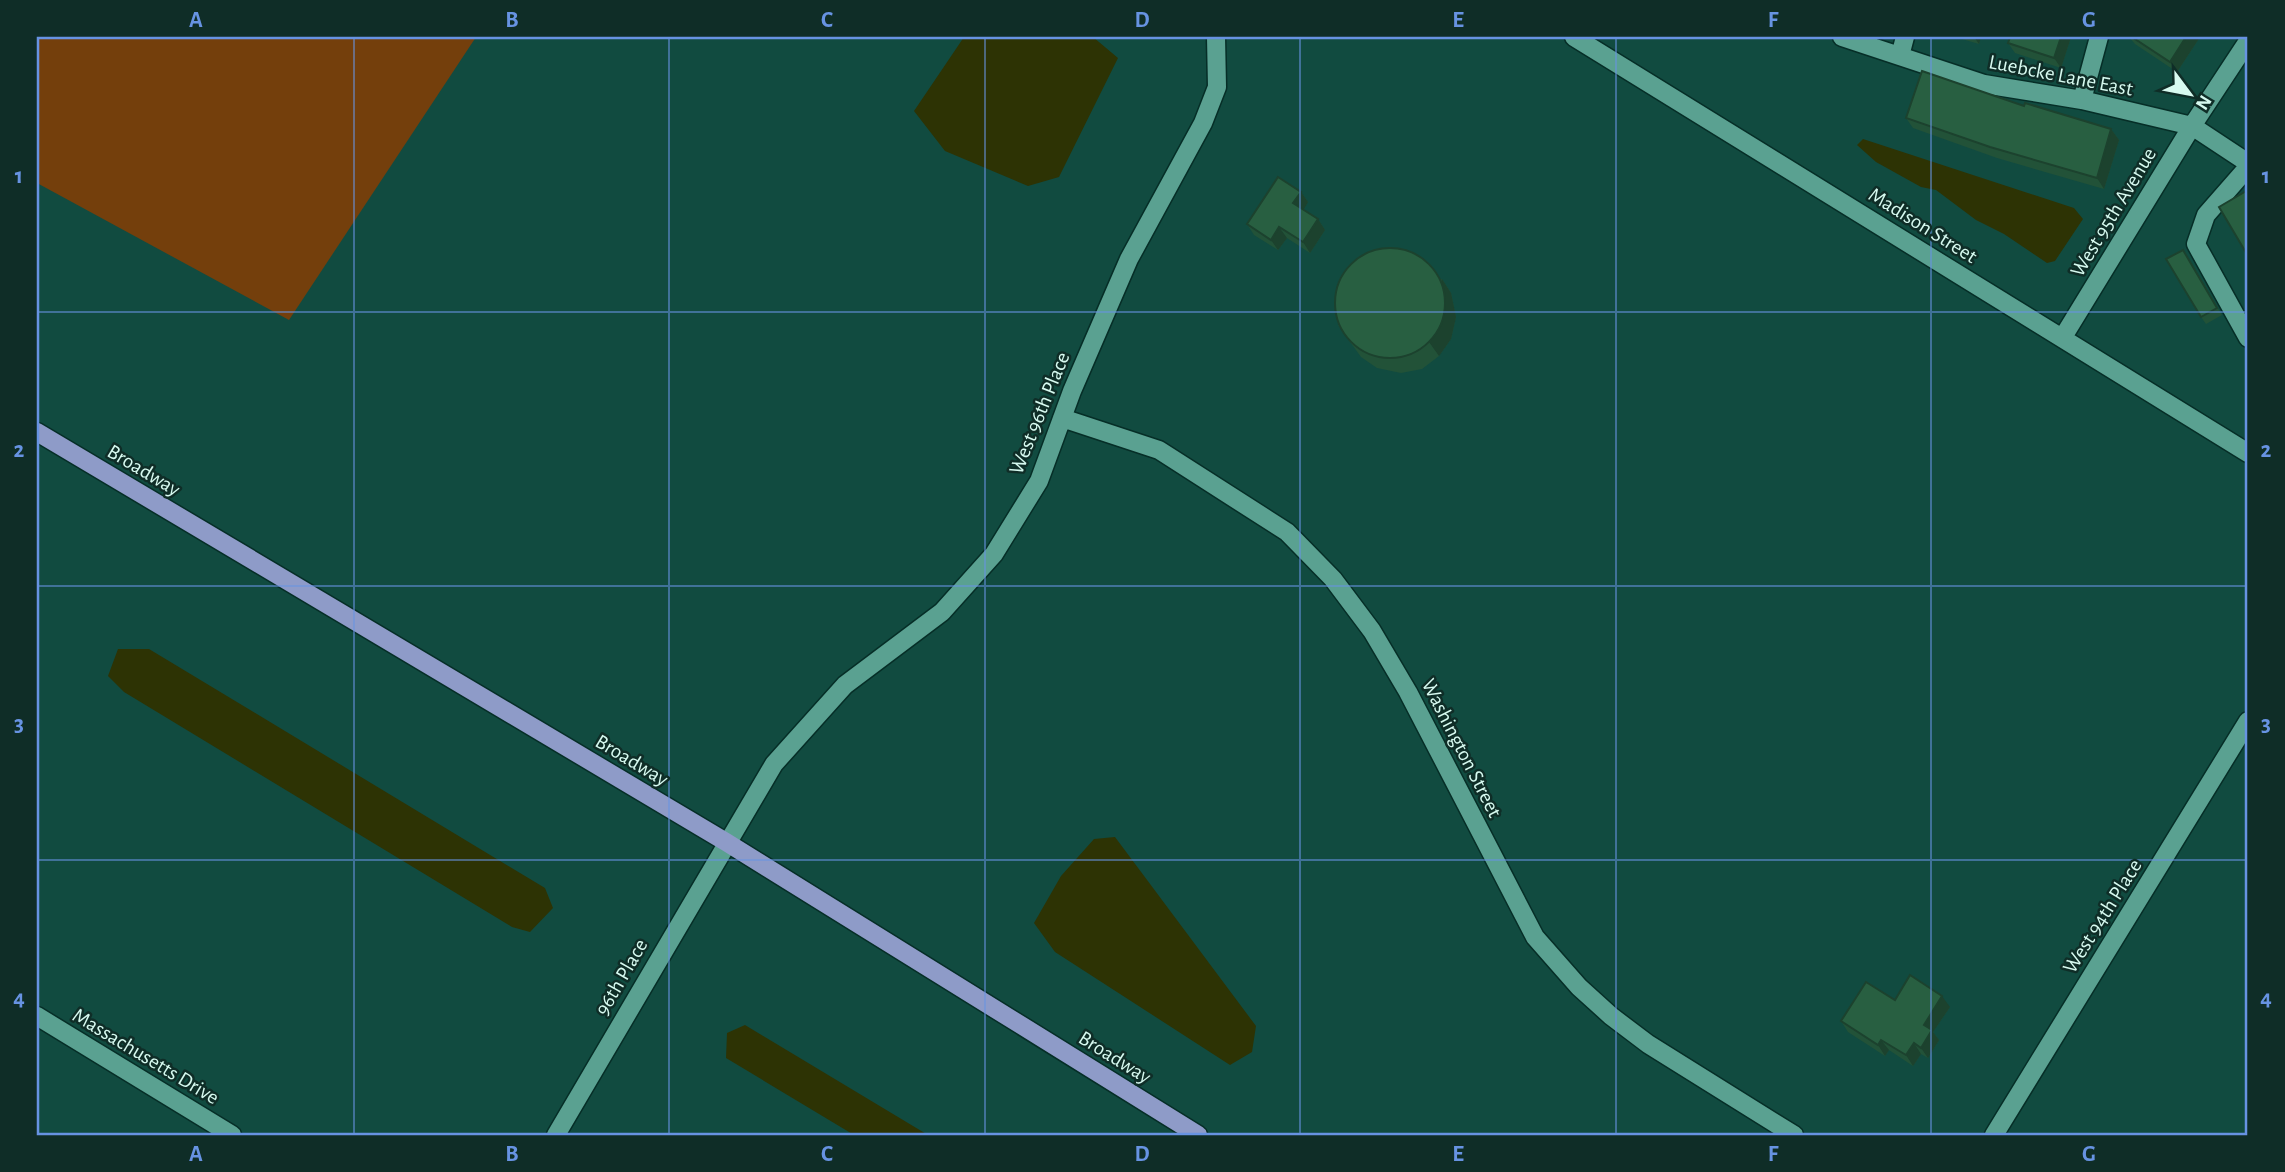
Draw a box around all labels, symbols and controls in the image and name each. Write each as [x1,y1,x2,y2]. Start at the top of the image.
text: A [189,9,203,32]
text: B [505,9,519,32]
text: C [821,9,833,32]
text: D [1134,9,1150,32]
text: E [1452,9,1464,32]
text: F [1768,9,1779,32]
text: G [2082,9,2096,32]
street label: Luebcke Lane East [1987,51,2135,100]
north arrow [2156,60,2226,130]
text: N [2192,92,2215,113]
street label: West 95th Avenue [2067,144,2160,280]
text: 1 [15,165,23,188]
text: 1 [2262,165,2270,188]
street label: Madison Street [1865,184,1981,267]
street label: West 96th Place [1005,349,1074,477]
text: 2 [14,439,25,462]
text: 2 [2261,439,2272,462]
street label: Broadway [104,441,184,500]
street label: Washington Street [1418,676,1506,821]
text: 3 [14,713,24,736]
text: 3 [2261,713,2271,736]
street label: Broadway [592,731,672,790]
street label: West 94th Place [2059,856,2146,977]
street label: 96th Place [591,935,652,1019]
text: 4 [13,987,25,1010]
text: 4 [2260,987,2272,1010]
street label: Massachusetts Drive [69,1004,223,1108]
street label: Broadway [1075,1027,1155,1088]
text: A [189,1143,203,1166]
text: B [505,1143,519,1166]
text: C [821,1143,833,1166]
text: D [1134,1143,1150,1166]
text: E [1452,1143,1464,1166]
text: F [1768,1143,1779,1166]
text: G [2082,1143,2096,1166]

